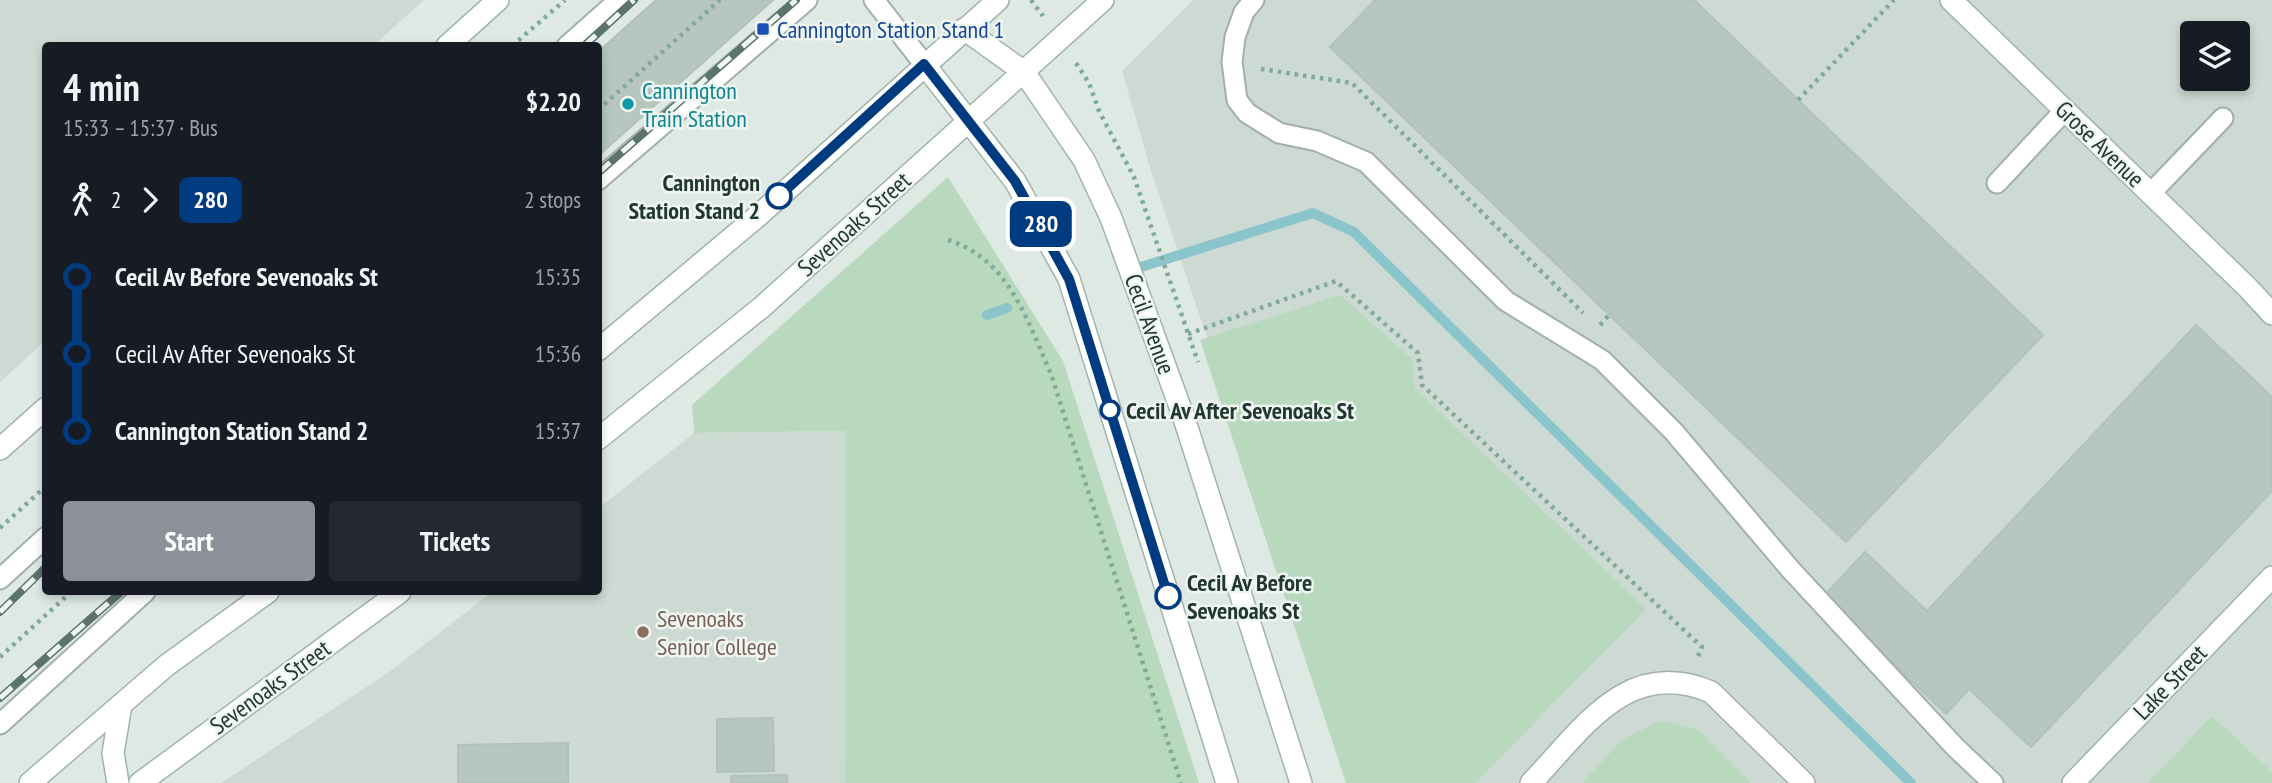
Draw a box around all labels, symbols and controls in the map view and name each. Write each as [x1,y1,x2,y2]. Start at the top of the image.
place label: Cannington Station Stand 1 [777,14,1004,45]
marker: Cannington Station Stand 1 [755,21,771,37]
map controls [2180,21,2250,91]
button: layers [2180,21,2250,91]
text: 4 min [63,62,140,111]
place label: Cannington Train Station [642,75,747,134]
text: $2.20 [526,85,581,118]
street label: Grose Avenue [2049,94,2151,194]
marker: Cannington Train Station [620,96,636,112]
text: 15:33 – 15:37 · Bus [63,113,218,142]
street label: Sevenoaks Street [791,165,917,283]
place label: Cannington Station Stand 2 [629,167,760,226]
icon: walk [63,181,101,219]
icon: forward [131,181,169,219]
marker: Cannington Station Stand 2 [766,183,792,209]
text: 280 [193,184,228,215]
text: 2 [111,185,121,214]
text: 2 stops [524,185,581,214]
line badge: 280 [1001,201,1081,247]
text: 280 [1024,208,1058,239]
text: Cecil Av Before Sevenoaks St [115,260,378,293]
text: 15:35 [535,262,581,291]
street label: Cecil Avenue [1118,270,1182,378]
text: Cecil Av After Sevenoaks St [115,337,355,370]
text: 15:36 [535,339,581,368]
place label: Cecil Av After Sevenoaks St [1126,395,1354,426]
marker: Cecil Av After Sevenoaks St [1100,400,1120,420]
text: Cannington Station Stand 2 [115,414,368,447]
text: 15:37 [535,416,581,445]
button: Start [63,501,315,581]
button: Tickets [329,501,581,581]
place label: Cecil Av Before Sevenoaks St [1187,567,1312,626]
marker: Cecil Av Before Sevenoaks St [1155,583,1181,609]
place label: Sevenoaks Senior College [657,603,777,662]
marker: Sevenoaks Senior College [635,624,651,640]
street label: Sevenoaks Street [204,633,337,741]
street label: Lake Street [2127,638,2214,726]

